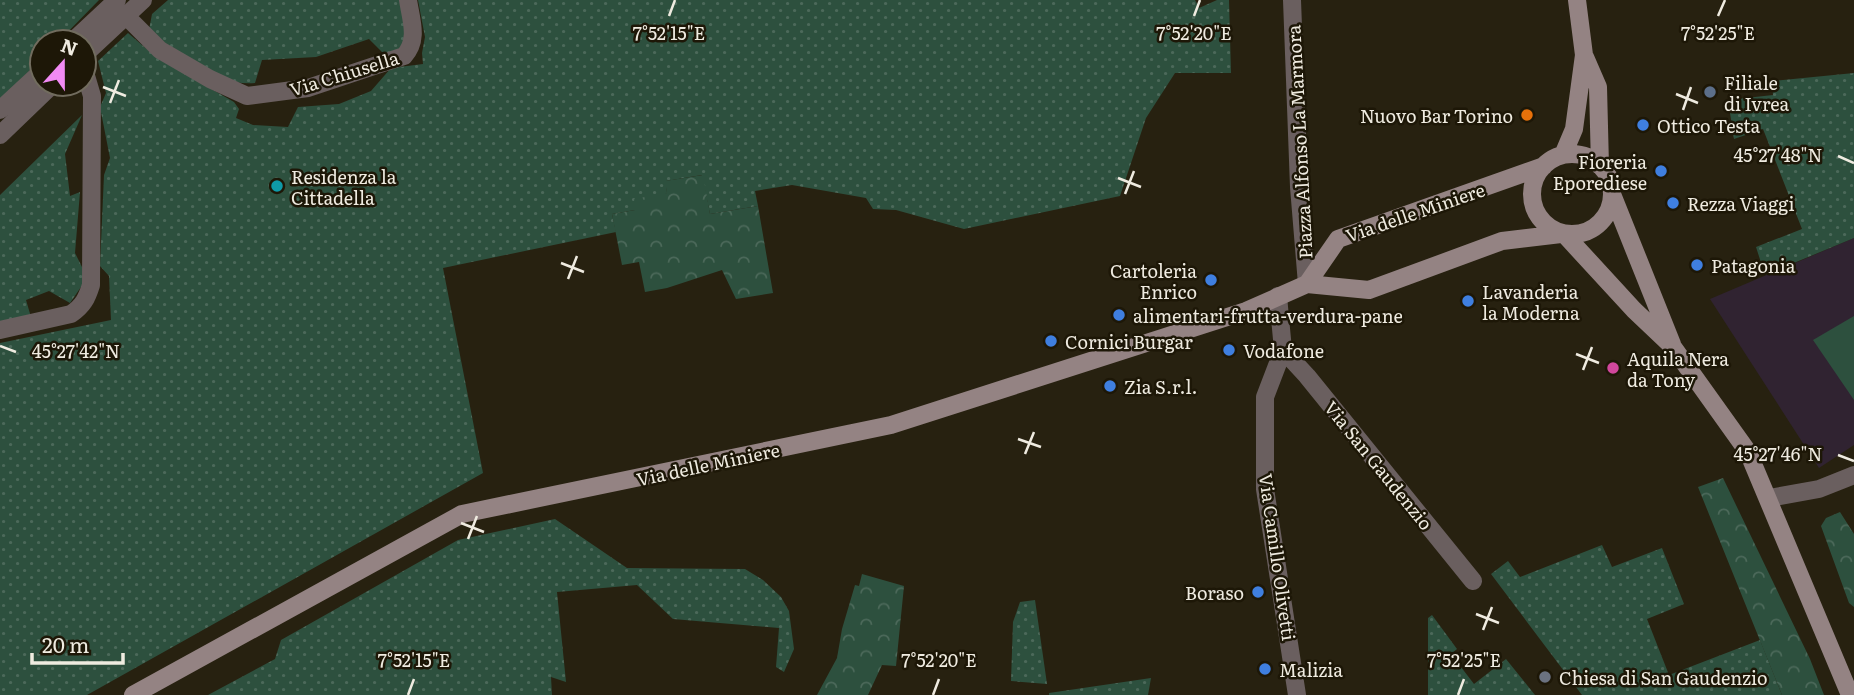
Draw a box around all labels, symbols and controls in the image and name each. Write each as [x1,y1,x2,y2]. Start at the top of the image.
text: 7°52'15"E [633,19,705,46]
text: 7°52'20"E [1156,19,1232,46]
text: 7°52'25"E [1681,19,1755,46]
street label: Piazza Alfonso La Marmora [1279,24,1319,260]
north arrow [28,28,98,98]
text: N [57,30,82,62]
street label: Via Chiusella [286,43,402,102]
place label: Filiale di Ivrea [1724,69,1790,117]
marker: Filiale di Ivrea [1702,84,1718,100]
place label: Nuovo Bar Torino [1360,102,1513,129]
marker: Nuovo Bar Torino [1519,107,1535,123]
place label: Ottico Testa [1657,112,1760,139]
marker: Ottico Testa [1635,117,1651,133]
text: 45°27'48"N [1733,141,1823,168]
place label: Fioreria Eporediese [1553,148,1647,196]
place label: Residenza la Cittadella [291,163,397,211]
marker: Fioreria Eporediese [1653,163,1669,179]
street label: Via delle Miniere [1342,176,1488,248]
marker: Residenza la Cittadella [269,178,285,194]
place label: Rezza Viaggi [1687,190,1794,217]
marker: Rezza Viaggi [1665,195,1681,211]
place label: Patagonia [1711,252,1796,279]
place label: Cartoleria Enrico [1110,257,1197,305]
marker: Patagonia [1689,257,1705,273]
marker: Cartoleria Enrico [1203,272,1219,288]
place label: Lavanderia la Moderna [1482,278,1580,326]
marker: Lavanderia la Moderna [1460,293,1476,309]
place label: alimentari-frutta-verdura-pane [1133,302,1403,329]
marker: alimentari-frutta-verdura-pane [1111,307,1127,323]
place label: Cornici Burgar [1065,328,1193,355]
marker: Cornici Burgar [1043,333,1059,349]
text: 45°27'42"N [32,337,120,364]
place label: Vodafone [1243,337,1324,364]
marker: Vodafone [1221,342,1237,358]
place label: Aquila Nera da Tony [1627,345,1729,393]
marker: Aquila Nera da Tony [1605,360,1621,376]
place label: Zia S.r.l. [1124,373,1198,400]
marker: Zia S.r.l. [1102,378,1118,394]
street label: Via San Gaudenzio [1318,395,1440,535]
street label: Via delle Miniere [634,436,782,492]
text: 45°27'46"N [1734,440,1822,467]
street label: Via Camillo Olivetti [1253,472,1303,642]
place label: Boraso [1185,579,1244,606]
marker: Boraso [1250,584,1266,600]
scale bar [32,622,122,666]
text: 20 m [42,628,89,659]
text: 7°52'15"E [378,646,450,673]
text: 7°52'20"E [901,646,977,673]
text: 7°52'25"E [1427,646,1501,673]
place label: Malizia [1279,656,1343,683]
marker: Malizia [1257,661,1273,677]
place label: Chiesa di San Gaudenzio [1559,664,1767,691]
marker: Chiesa di San Gaudenzio [1537,669,1553,685]

